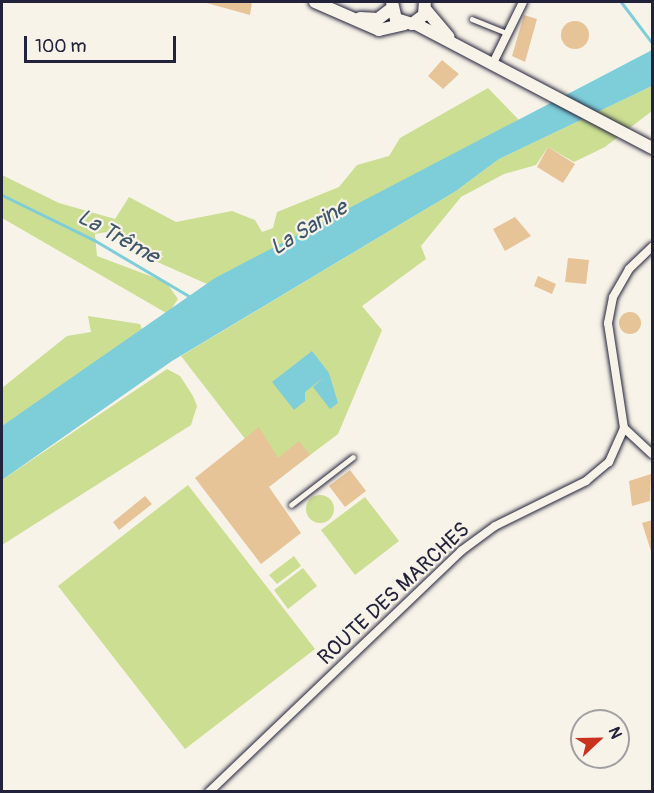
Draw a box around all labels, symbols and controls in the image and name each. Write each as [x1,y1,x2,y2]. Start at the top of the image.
scale bar [27,24,178,62]
text: 100 m [35,35,87,58]
water label: La Sarine [266,195,352,261]
water label: La Trême [73,204,163,270]
street label: ROUTE DES MARCHES [313,517,475,671]
north arrow [570,709,630,769]
text: N [604,724,626,742]

